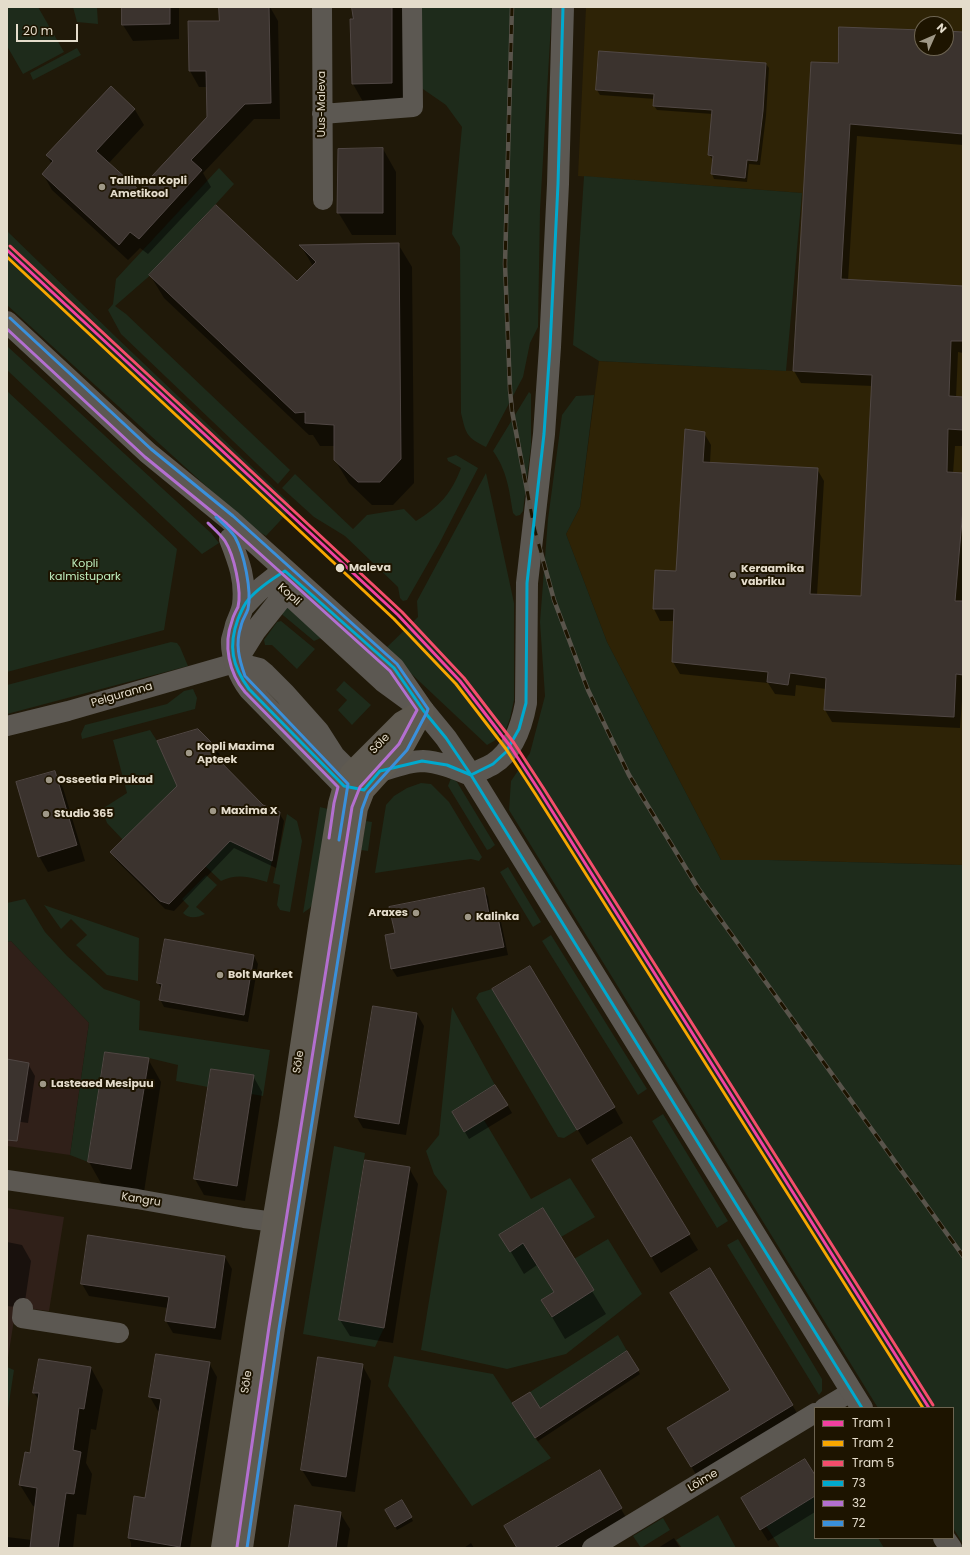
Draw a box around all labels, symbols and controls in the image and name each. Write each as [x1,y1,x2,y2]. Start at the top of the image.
scale bar [18,16,80,42]
north arrow [914,16,954,56]
text: N [933,20,950,37]
text: 20 m [23,22,53,39]
street label: Uus-Maleva [315,71,329,137]
place label: Tallinna Kopli Ametikool [110,174,187,200]
marker: Tallinna Kopli Ametikool [97,182,107,192]
park label: Kopli kalmistupark [49,557,121,583]
place label: Maleva [349,561,391,575]
marker: Maleva [334,562,346,574]
place label: Keraamika vabriku [741,562,804,588]
marker: Keraamika vabriku [728,570,738,580]
street label: Kopli [275,581,303,609]
street label: Pelguranna [90,680,154,710]
street label: Sõle [367,731,393,757]
place label: Kopli Maxima Apteek [197,740,274,766]
marker: Kopli Maxima Apteek [184,748,194,758]
place label: Osseetia Pirukad [57,773,153,787]
marker: Osseetia Pirukad [44,775,54,785]
place label: Maxima X [221,804,278,818]
marker: Maxima X [208,806,218,816]
place label: Studio 365 [54,807,114,821]
marker: Studio 365 [41,809,51,819]
place label: Araxes [368,906,408,920]
marker: Araxes [411,908,421,918]
place label: Kalinka [476,910,519,924]
marker: Kalinka [463,912,473,922]
place label: Bolt Market [228,968,293,982]
marker: Bolt Market [215,970,225,980]
street label: Sõle [291,1050,307,1074]
place label: Lasteaed Mesipuu [51,1077,154,1091]
marker: Lasteaed Mesipuu [38,1079,48,1089]
street label: Kangru [120,1190,162,1210]
street label: Sõle [239,1370,255,1394]
legend [814,1407,954,1539]
text: Tram 1 [852,1414,890,1431]
text: Tram 2 [852,1434,894,1451]
text: Tram 5 [852,1454,894,1471]
street label: Lõime [686,1467,720,1495]
text: 73 [852,1474,866,1491]
text: 32 [852,1494,866,1511]
text: 72 [852,1514,865,1531]

